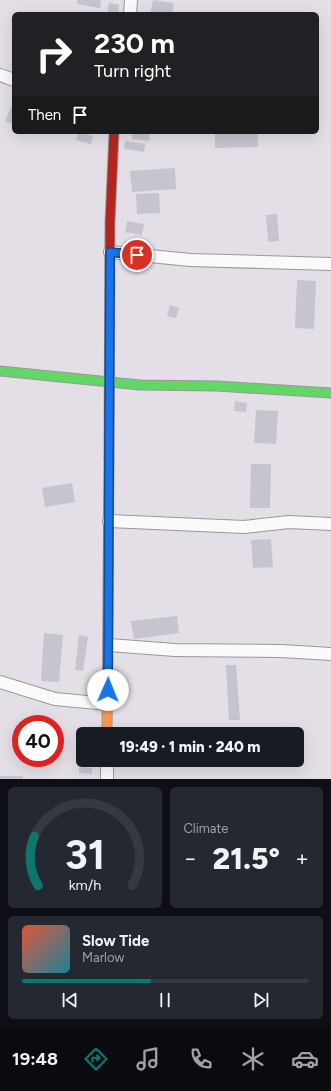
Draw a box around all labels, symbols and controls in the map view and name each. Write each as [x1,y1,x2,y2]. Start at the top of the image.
text: 230 m [94,26,175,60]
icon: right [28,28,80,80]
text: Turn right [94,60,171,82]
icon: arrive [69,104,91,126]
text: Then [28,106,61,124]
pin [120,238,154,272]
icon: arrive [126,244,148,266]
position arrow [87,669,129,711]
speed limit sign: 40 [12,715,64,767]
text: 19:49 · 1 min · 240 m [119,738,261,756]
text: Climate [184,821,228,836]
text: 31 [64,828,105,878]
text: 21.5° [213,840,280,877]
text: − [184,845,197,872]
text: + [295,845,309,872]
text: km/h [68,875,101,893]
text: Slow Tide [82,932,149,950]
text: Marlow [82,950,124,965]
icon: previous [59,989,81,1011]
icon: pause [154,989,176,1011]
icon: next [250,989,272,1011]
icon: directions [82,1045,110,1073]
icon: music [134,1045,162,1073]
icon: phone [187,1045,215,1073]
icon: climate [239,1045,267,1073]
icon: car [291,1045,319,1073]
text: 19:48 [12,1048,58,1070]

